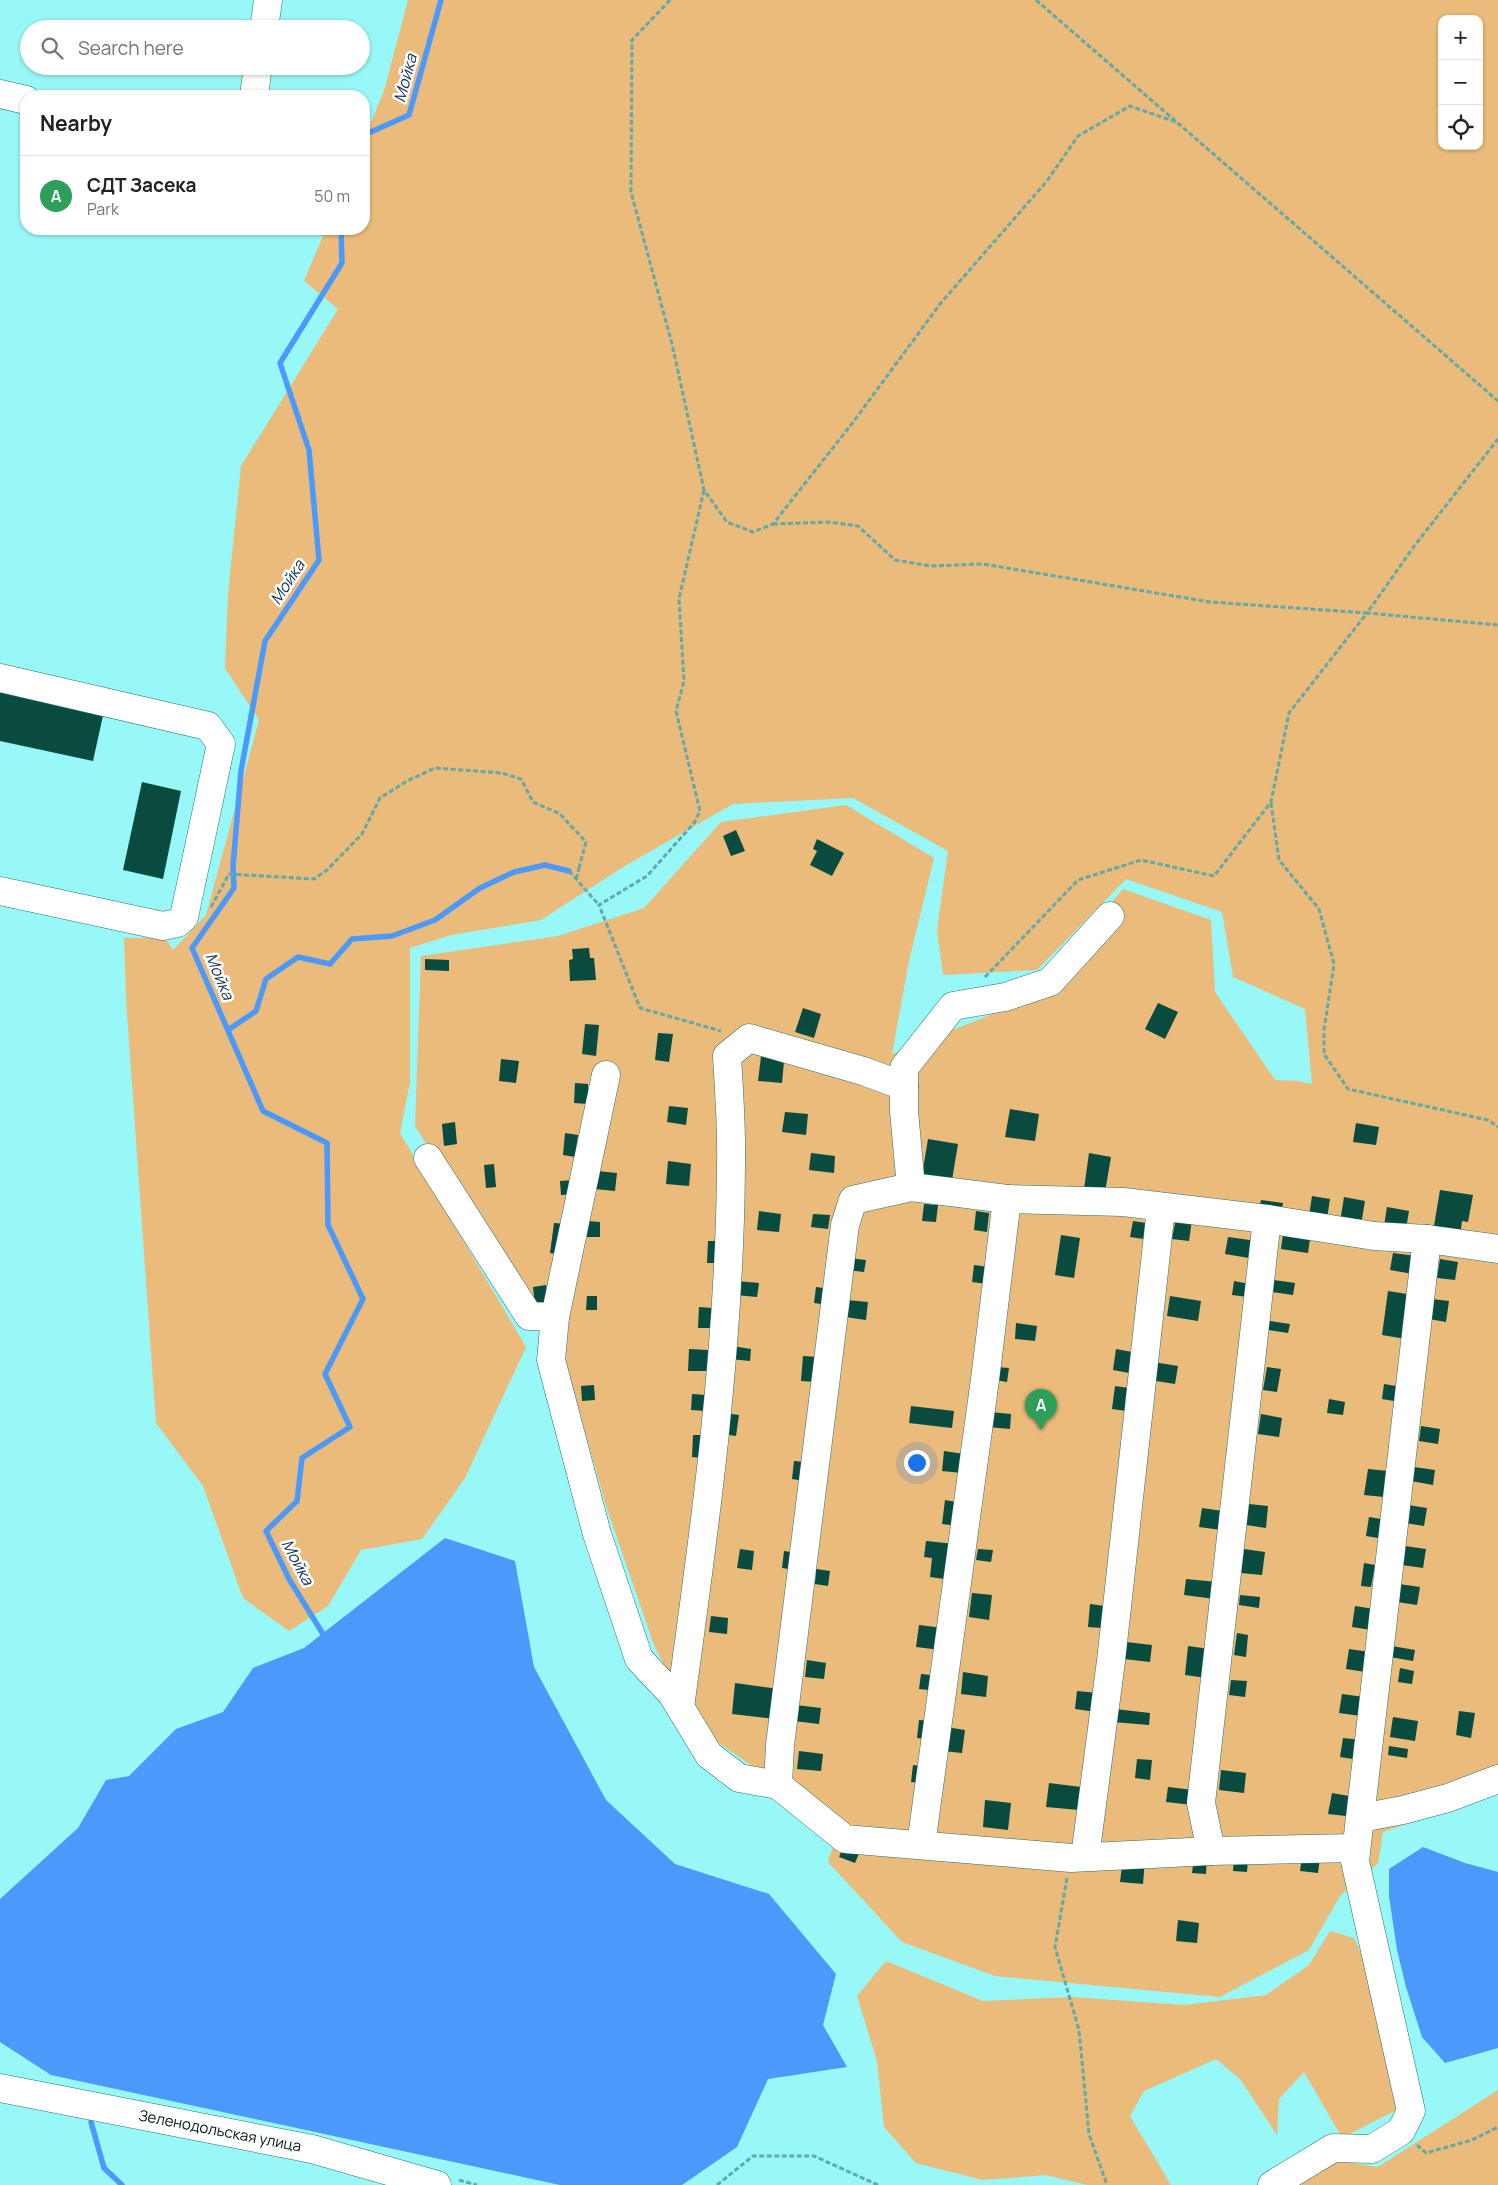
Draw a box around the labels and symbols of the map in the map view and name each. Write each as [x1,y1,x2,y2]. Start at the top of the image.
water label: Мойка [388,50,422,104]
water label: Мойка [264,555,310,608]
water label: Мойка [200,949,240,1004]
pin: A [1025,1389,1057,1430]
your location [904,1450,930,1476]
water label: Мойка [277,1535,320,1590]
street label: Зеленодольская улица [137,2104,303,2157]

